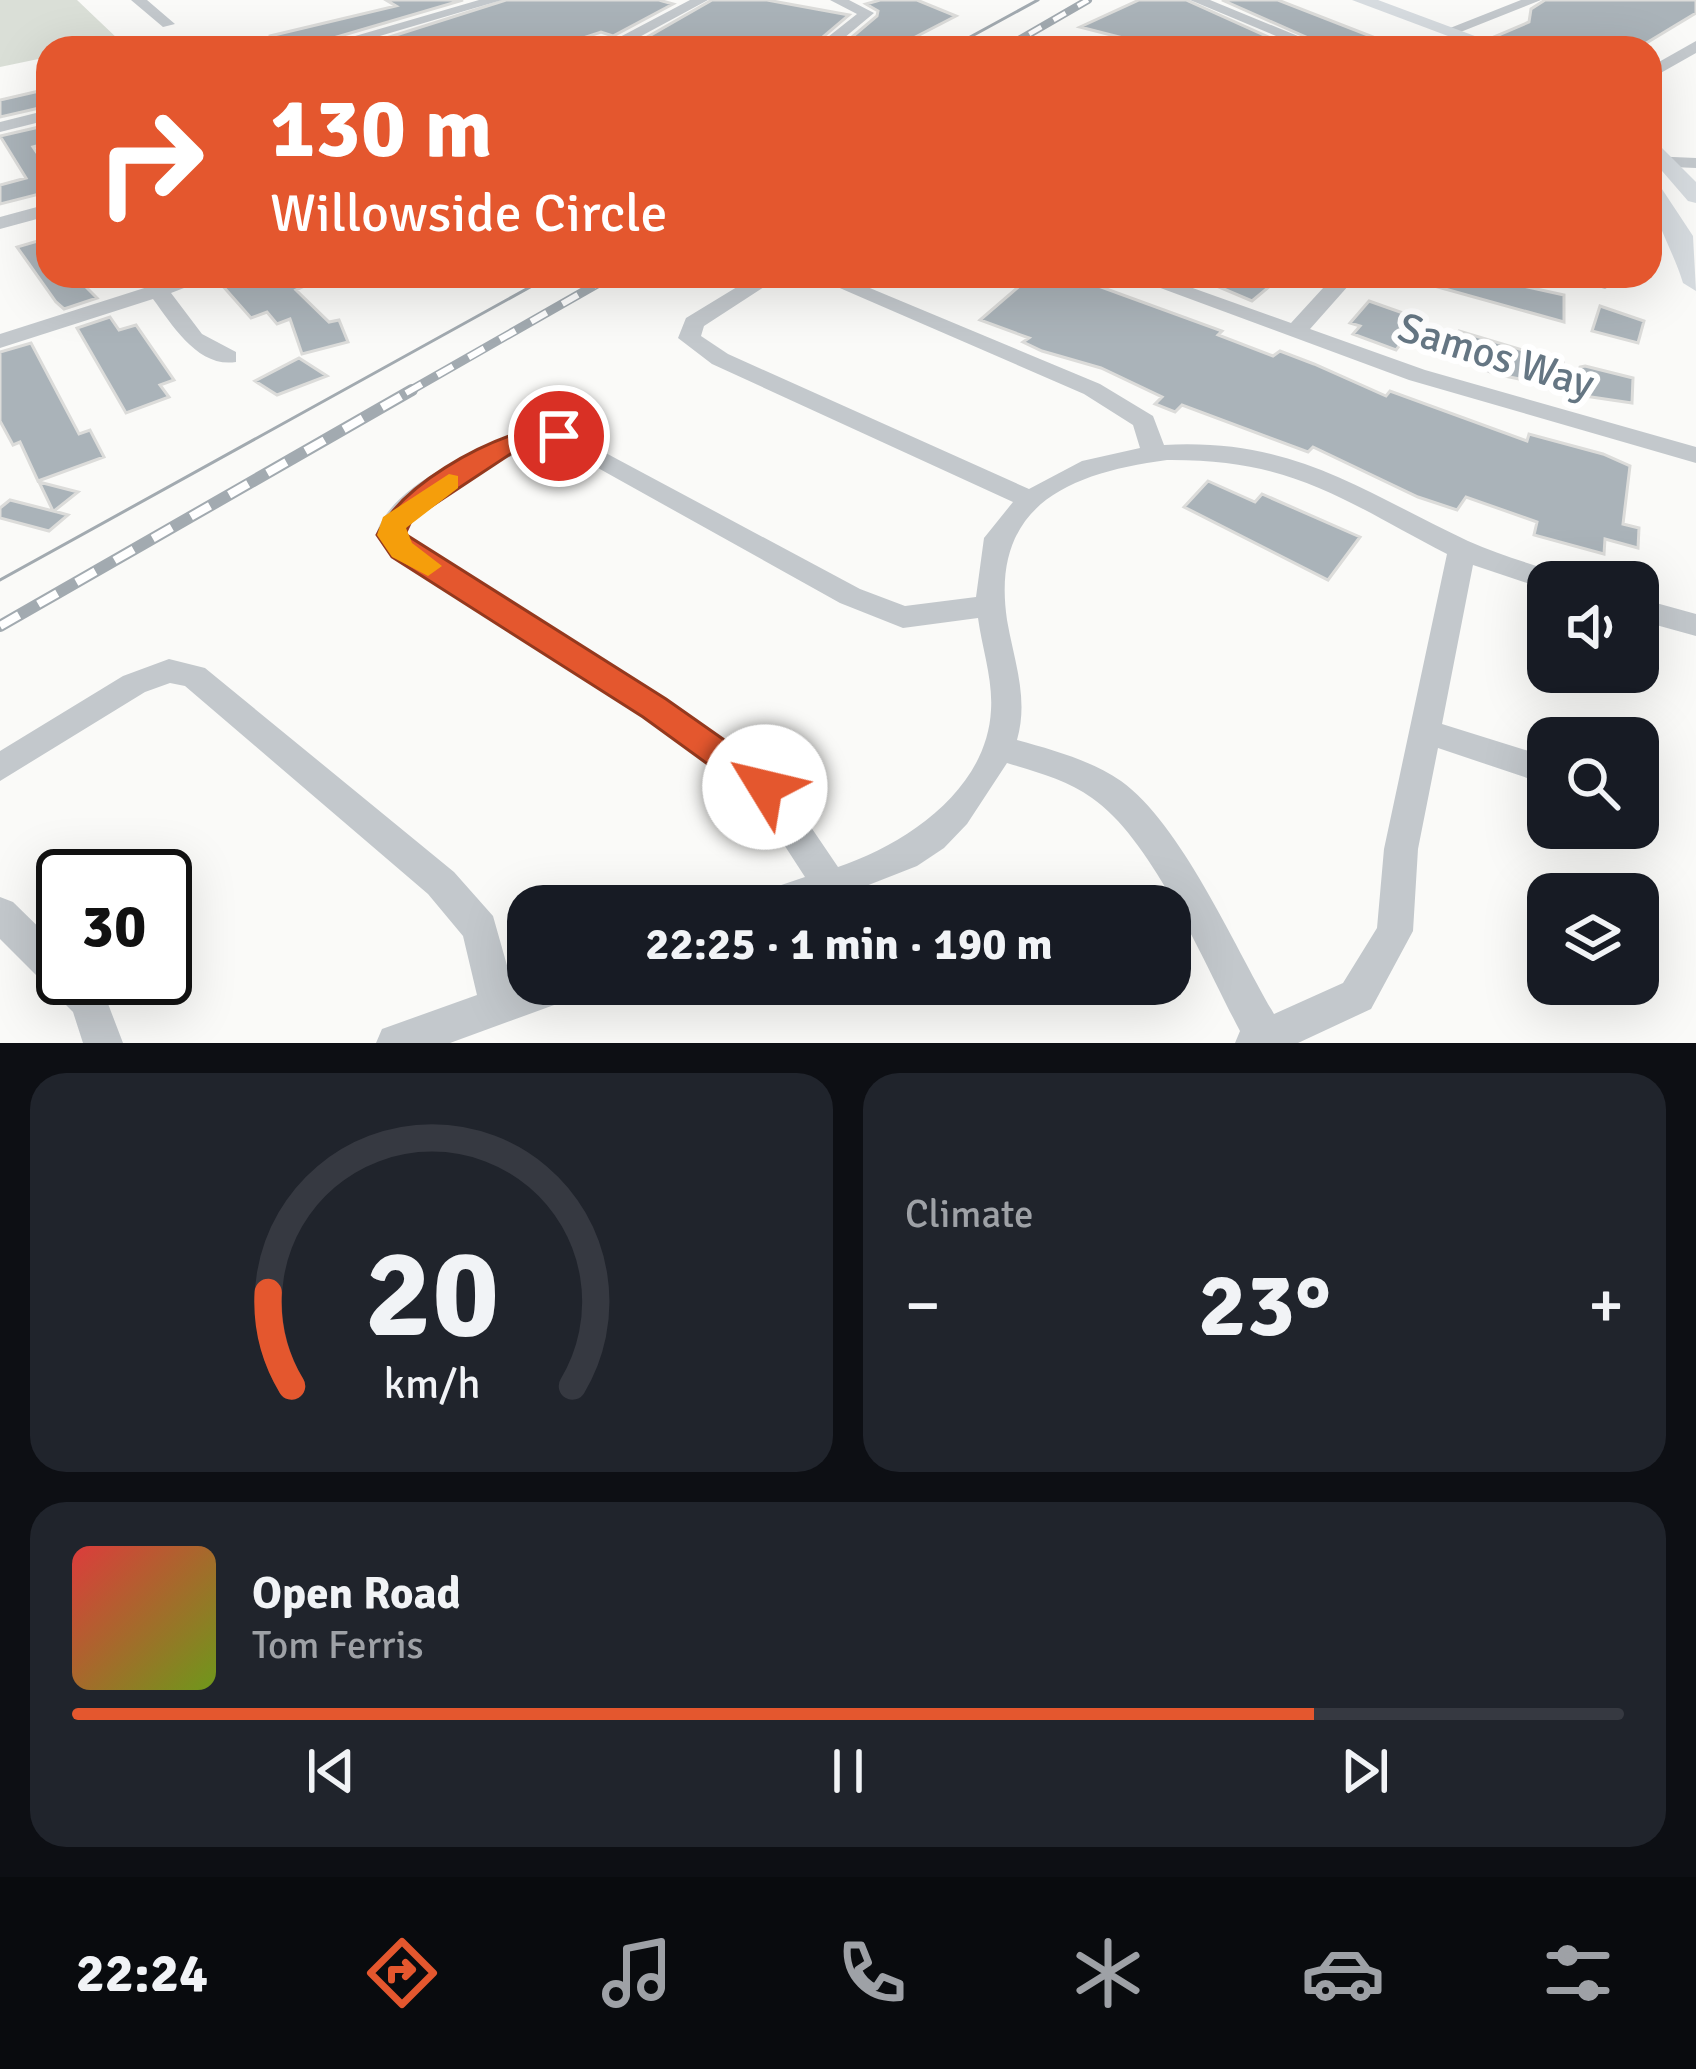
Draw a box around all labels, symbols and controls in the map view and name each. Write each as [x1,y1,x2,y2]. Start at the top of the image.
text: 130 m [270,77,492,181]
icon: right [72,84,228,240]
text: Willowside Circle [270,180,667,247]
street label: Samos Way [1392,302,1600,410]
pin [508,385,610,487]
icon: arrive [526,403,592,469]
map controls [1527,561,1659,1005]
button: sound [1527,561,1659,693]
button: search [1527,717,1659,849]
position arrow [702,724,828,850]
speed limit sign: 30 [36,849,192,1005]
button: layers [1527,873,1659,1005]
text: 22:25 · 1 min · 190 m [645,917,1053,972]
text: Climate [905,1190,1034,1238]
text: 20 [364,1218,499,1371]
text: 23° [1198,1250,1331,1361]
text: − [905,1265,941,1346]
text: + [1588,1265,1624,1346]
text: km/h [383,1357,480,1410]
text: Open Road [252,1566,461,1621]
text: Tom Ferris [252,1621,424,1669]
icon: previous [298,1738,364,1804]
icon: pause [815,1738,881,1804]
icon: next [1332,1738,1398,1804]
icon: directions [360,1931,444,2015]
icon: music [595,1931,679,2015]
icon: phone [830,1931,914,2015]
icon: climate [1066,1931,1150,2015]
icon: car [1301,1931,1385,2015]
icon: filters [1536,1931,1620,2015]
text: 22:24 [76,1940,208,2007]

